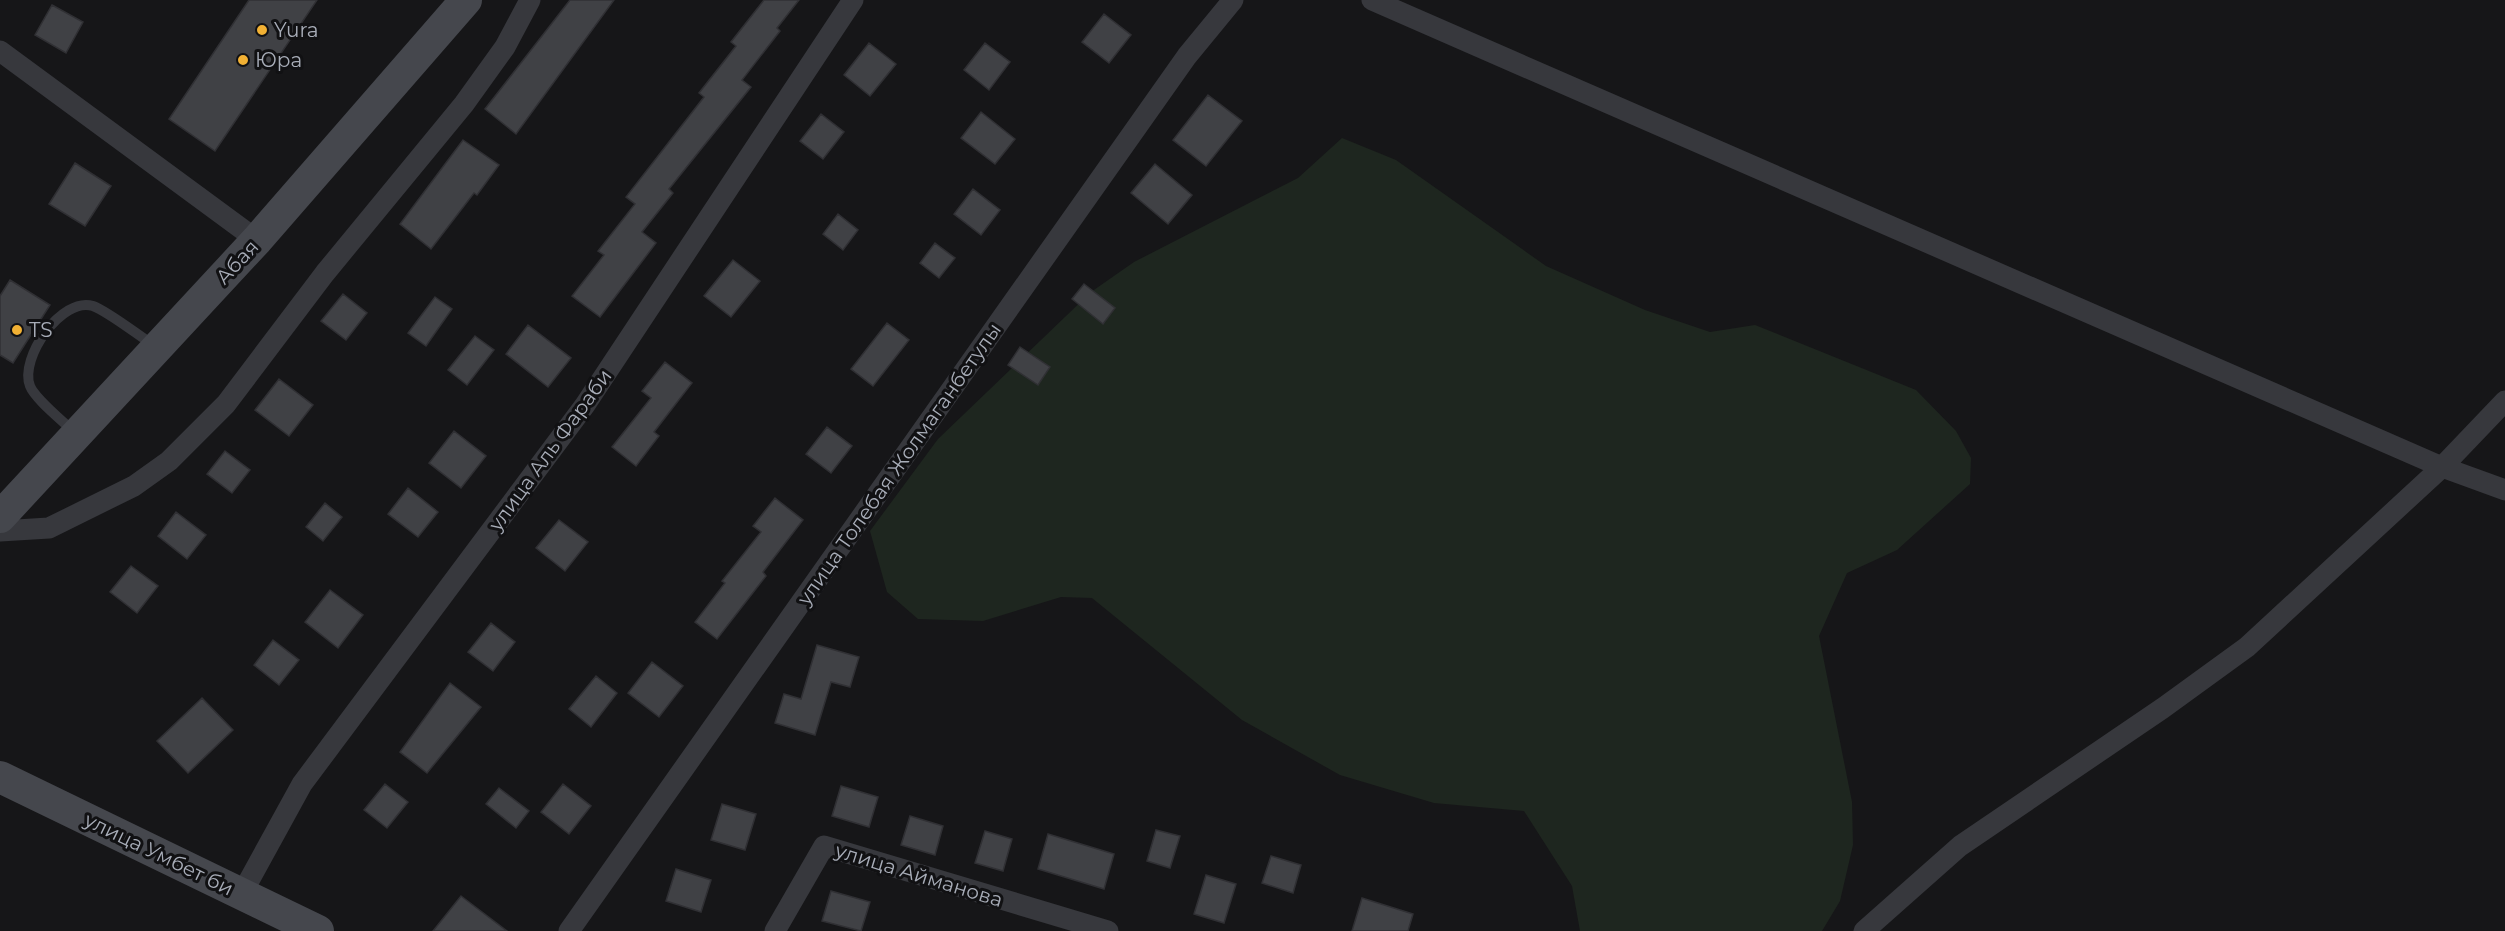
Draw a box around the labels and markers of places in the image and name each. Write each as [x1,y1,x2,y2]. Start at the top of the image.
place label: Yura [274,18,318,42]
marker: Yura [255,23,269,37]
place label: Юра [255,48,302,72]
marker: Юра [236,53,250,67]
place label: TS [29,318,53,342]
marker: TS [10,323,24,337]

